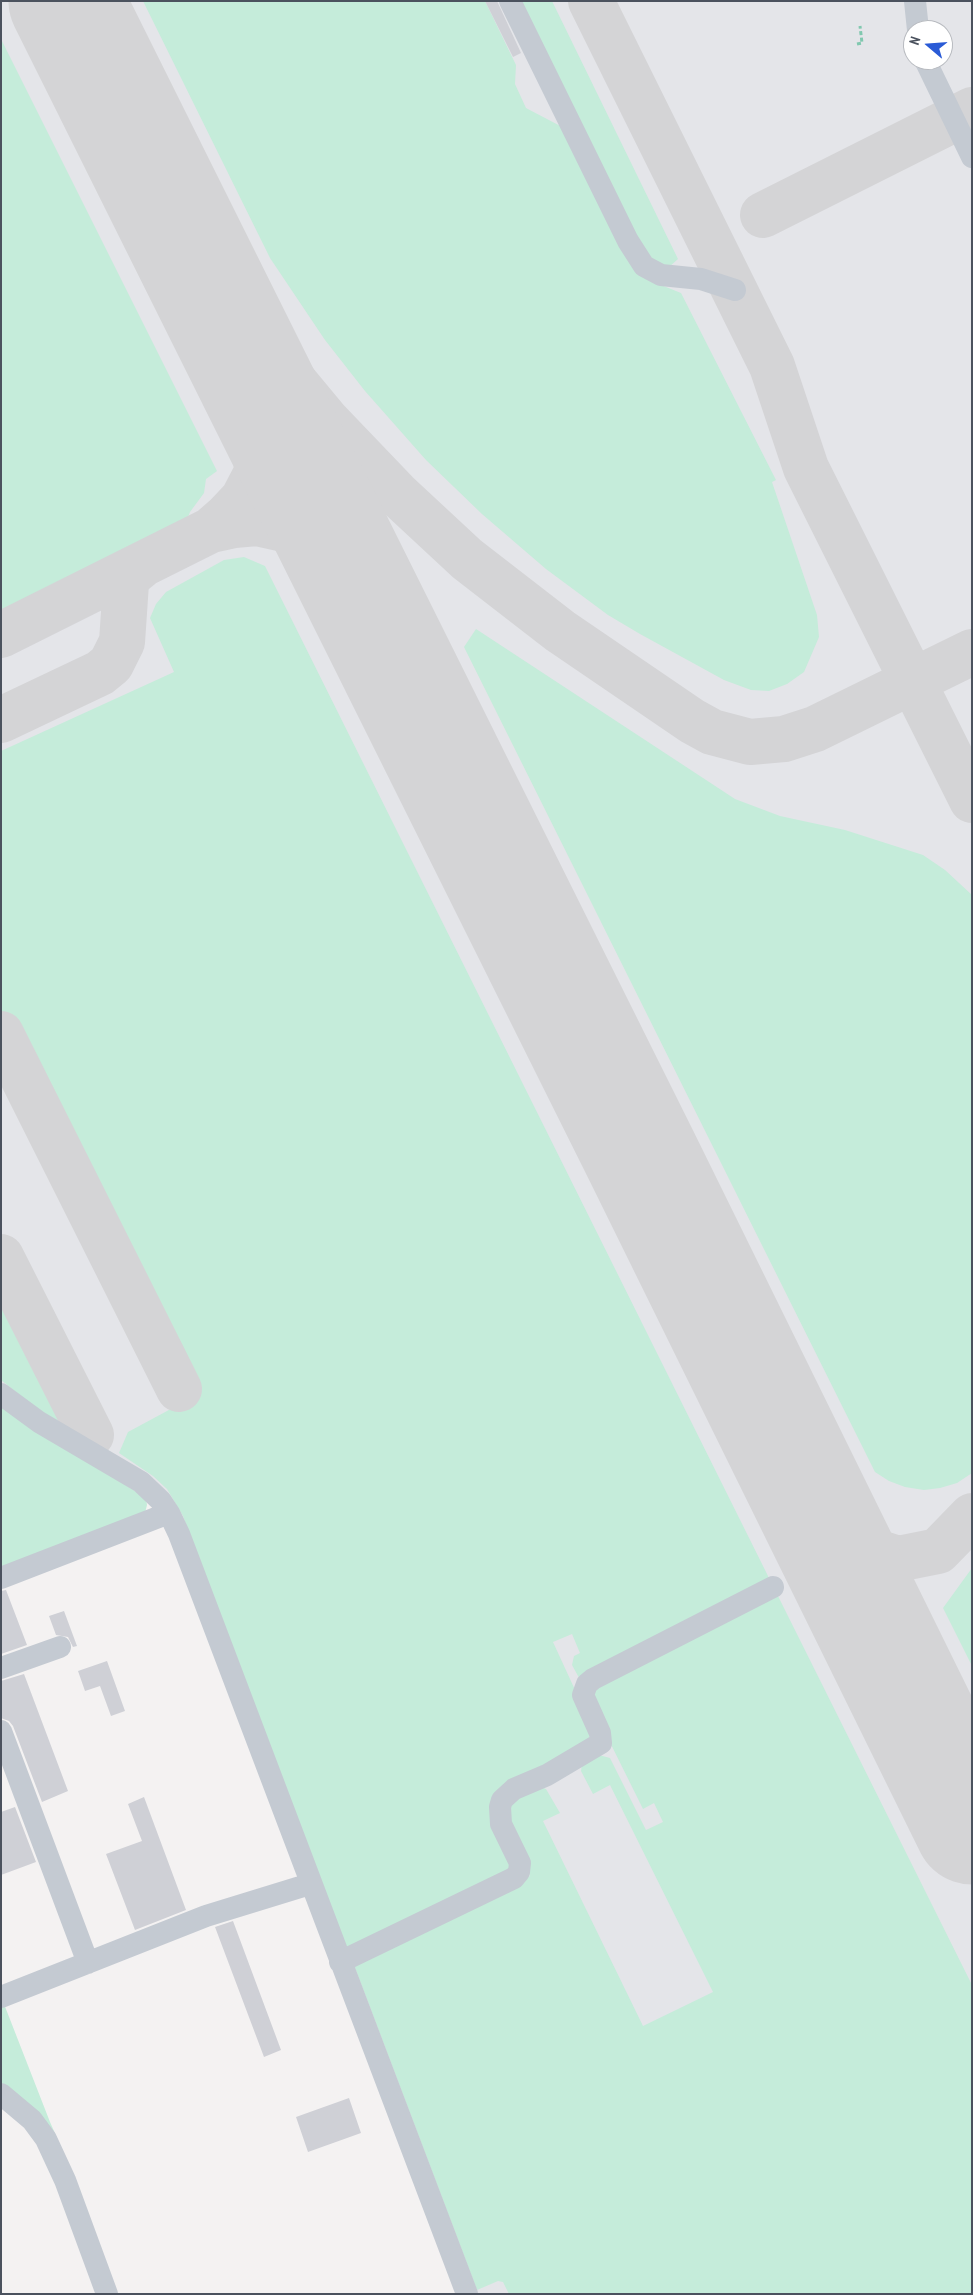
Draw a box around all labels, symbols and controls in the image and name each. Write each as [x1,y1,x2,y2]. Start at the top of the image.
north arrow [903,20,953,70]
text: N [905,34,924,47]

